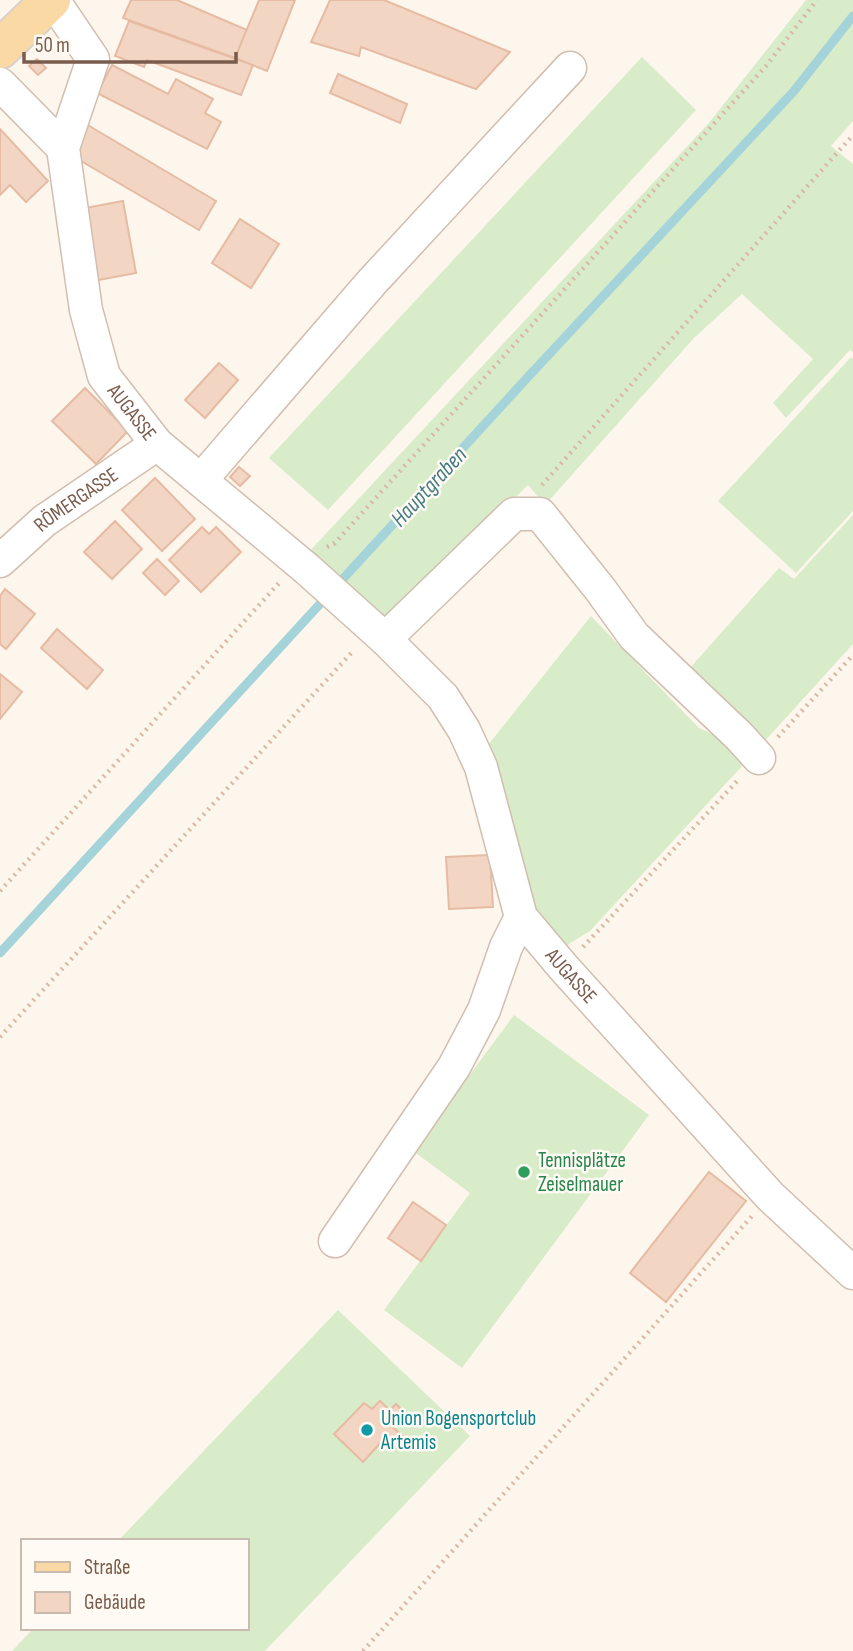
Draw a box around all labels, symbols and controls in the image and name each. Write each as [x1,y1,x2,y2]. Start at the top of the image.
scale bar [24,21,236,65]
text: 50 m [35,33,70,58]
street label: AUGASSE [102,378,162,445]
water label: Hauptgraben [385,441,473,533]
street label: RÖMERGASSE [28,462,123,537]
street label: AUGASSE [540,942,602,1008]
place label: Tennisplätze Zeiselmauer [538,1148,626,1197]
marker: Tennisplätze Zeiselmauer [516,1164,532,1180]
place label: Union Bogensportclub Artemis [380,1406,536,1455]
marker: Union Bogensportclub Artemis [359,1422,375,1438]
legend [21,1539,248,1630]
text: Straße [84,1555,130,1580]
text: Gebäude [84,1590,146,1615]

